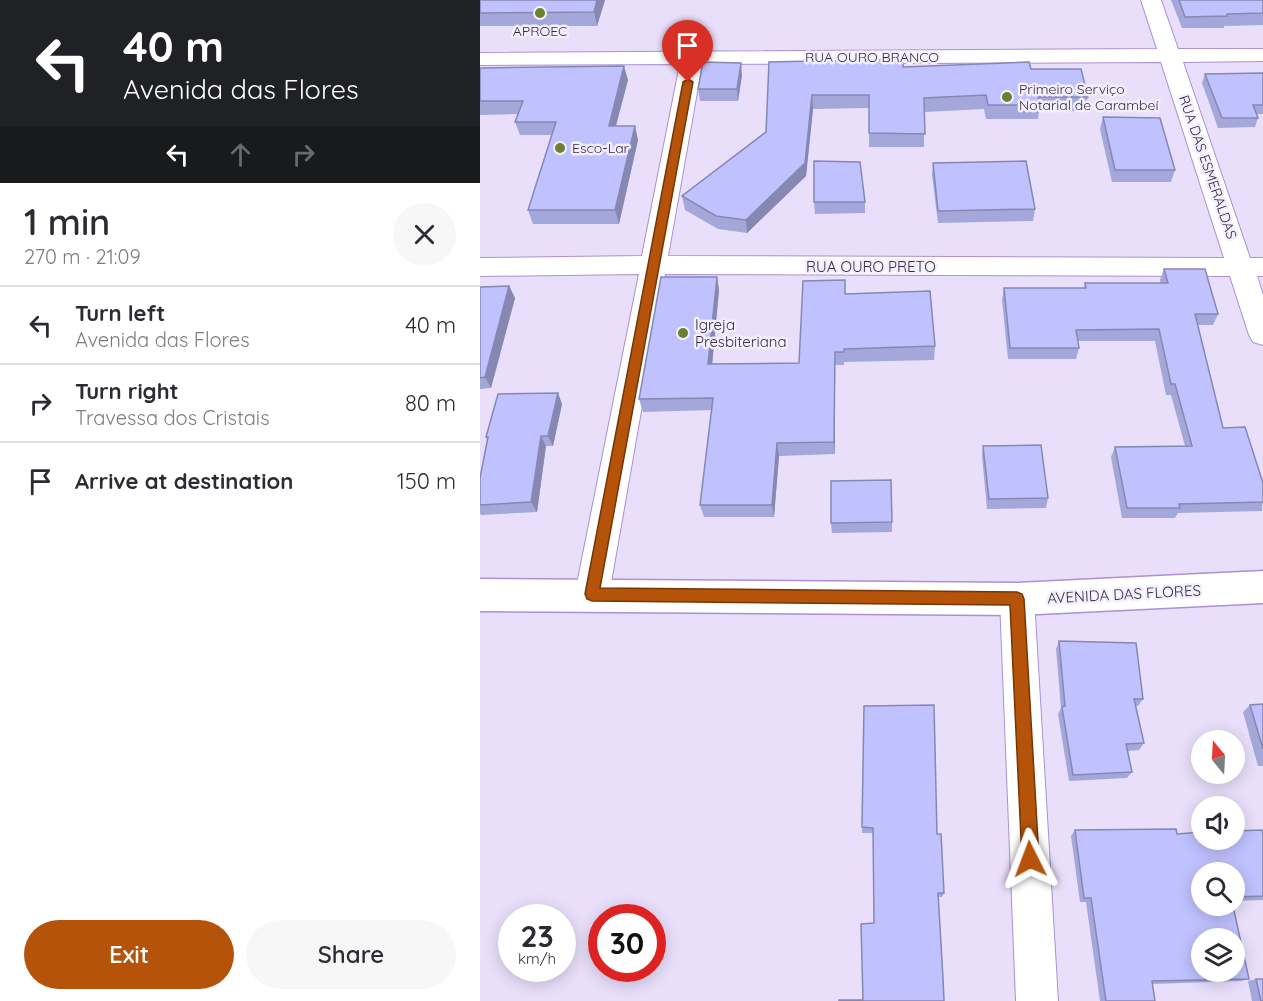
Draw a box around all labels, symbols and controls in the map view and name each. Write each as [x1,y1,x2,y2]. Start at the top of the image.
marker: APROEC [533,6,547,20]
text: 40 m [123,20,224,73]
pin [662,20,713,82]
place label: APROEC [513,22,567,40]
icon: left [24,24,102,102]
icon: arrive [671,29,704,62]
street label: RUA OURO BRANCO [805,48,939,66]
text: Avenida das Flores [123,72,359,106]
place label: Primeiro Serviço Notarial de Carambeí [1019,80,1159,114]
marker: Primeiro Serviço Notarial de Carambeí [1000,90,1014,104]
street label: RUA DAS ESMERALDAS [1175,93,1241,241]
icon: left [161,138,194,171]
icon: ahead [224,138,257,171]
icon: right [287,138,320,171]
place label: Esco-Lar [572,139,630,157]
marker: Esco-Lar [553,141,567,155]
text: 1 min [24,199,110,244]
button: close [393,203,456,266]
text: 270 m · 21:09 [24,244,141,269]
street label: RUA OURO PRETO [806,257,936,276]
text: Turn left [75,299,165,327]
icon: left [24,309,57,342]
text: 40 m [405,311,456,339]
place label: Igreja Presbiteriana [695,315,787,351]
marker: Igreja Presbiteriana [676,326,690,340]
text: Avenida das Flores [75,327,250,352]
text: Turn right [75,377,179,405]
icon: right [24,387,57,420]
text: 80 m [405,389,456,417]
text: Travessa dos Cristais [75,405,270,430]
icon: arrive [24,465,57,498]
text: Arrive at destination [75,467,293,495]
text: 150 m [397,467,456,495]
street label: AVENIDA DAS FLORES [1047,580,1201,608]
north arrow [1191,730,1245,784]
map controls [1191,730,1245,982]
button: sound [1191,796,1245,850]
position arrow [998,827,1062,891]
button: search [1191,862,1245,916]
speed limit sign: 30 [588,904,666,982]
text: 23 [520,917,554,955]
button: Exit [24,920,234,989]
button: Share [246,920,456,989]
button: layers [1191,928,1245,982]
text: km/h [518,949,556,968]

